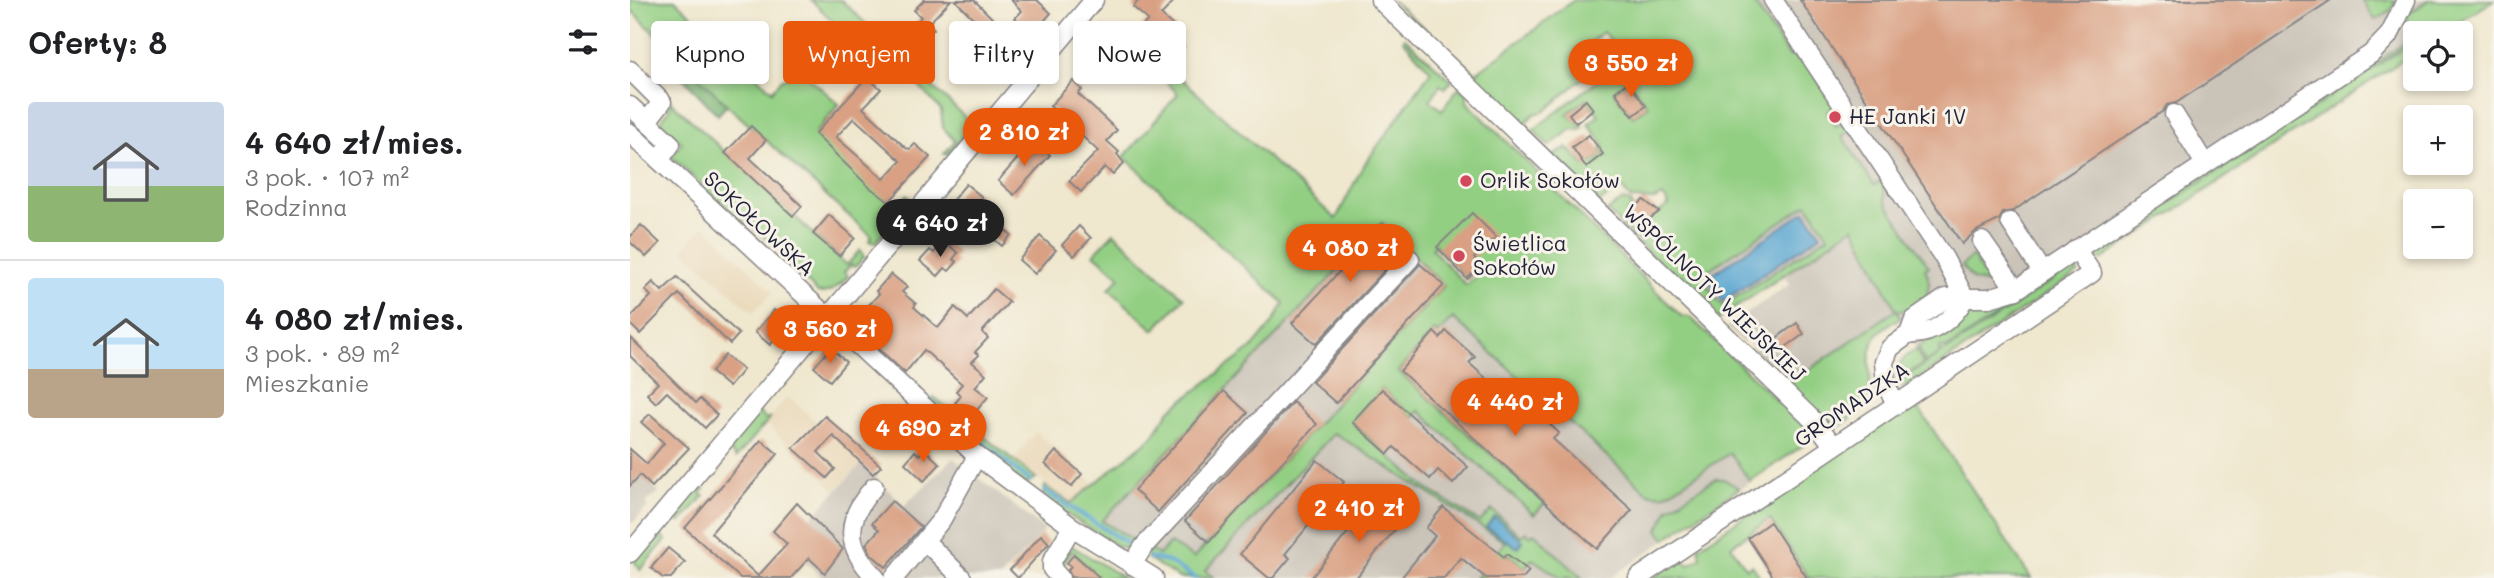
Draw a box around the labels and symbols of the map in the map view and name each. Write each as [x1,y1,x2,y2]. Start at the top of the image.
pin: 3 550 zł [1559,40,1703,99]
place label: HE Janki 1V [1849,102,1966,129]
pin: 2 810 zł [952,108,1096,168]
marker: HE Janki 1V [1827,109,1843,125]
street label: SOKOŁOWSKA [699,164,821,281]
place label: Orlik Sokołów [1480,166,1620,193]
marker: Orlik Sokołów [1458,173,1474,189]
street label: WSPÓLNOTY WIEJSKIEJ [1618,198,1812,387]
pin: 4 640 zł [868,200,1012,259]
pin: 4 080 zł [1278,224,1422,284]
place label: Świetlica Sokołów [1473,229,1567,280]
marker: Świetlica Sokołów [1451,248,1467,264]
pin: 3 560 zł [758,306,902,365]
street label: GROMADZKA [1789,355,1914,452]
pin: 4 440 zł [1443,378,1587,438]
pin: 4 690 zł [851,405,995,464]
pin: 2 410 zł [1287,484,1431,544]

